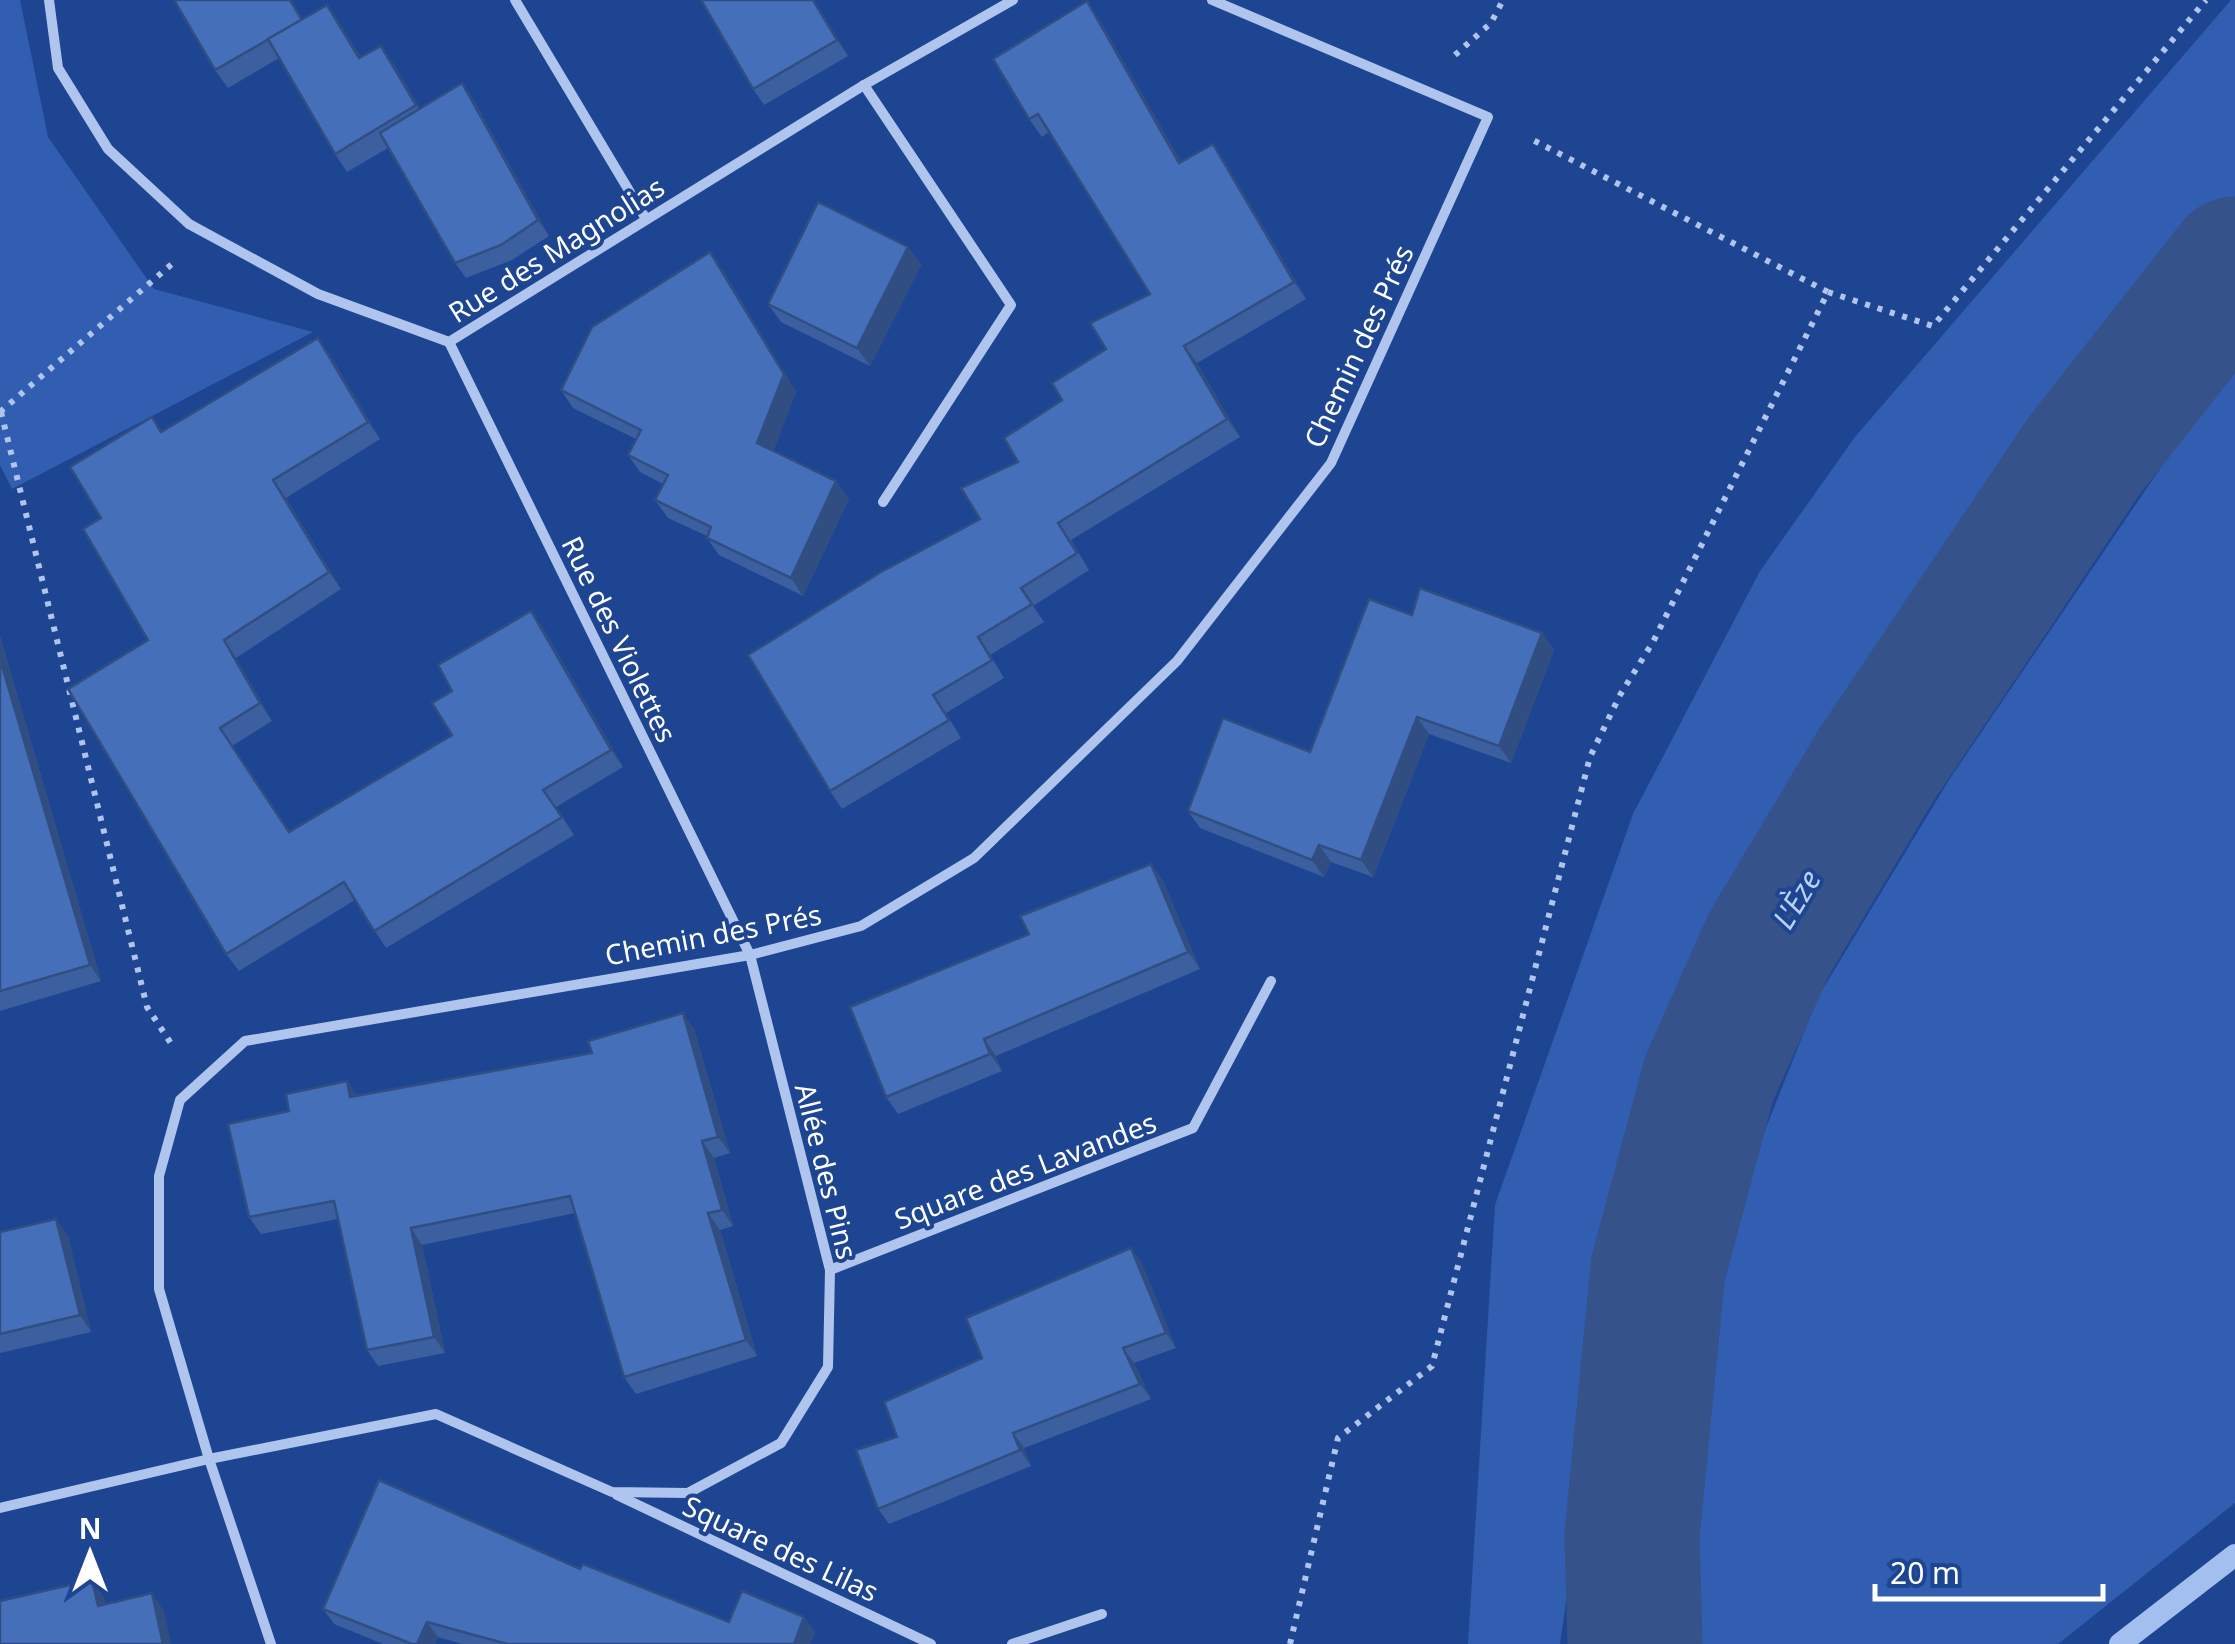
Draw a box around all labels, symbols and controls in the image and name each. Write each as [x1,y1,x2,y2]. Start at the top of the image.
street label: Rue des Magnolias [441,167,671,331]
street label: Chemin des Prés [1294,238,1422,454]
street label: Rue des Violettes [554,530,686,748]
water label: L'Èze [1762,862,1830,936]
street label: Chemin des Prés [602,894,824,974]
street label: Allée des Pins [787,1079,867,1263]
street label: Square des Lavandes [889,1103,1161,1237]
street label: Square des Lilas [677,1486,885,1610]
north arrow [40,1504,140,1604]
text: N [79,1509,101,1547]
scale bar [1875,1539,2102,1601]
text: 20 m [1890,1552,1960,1593]

